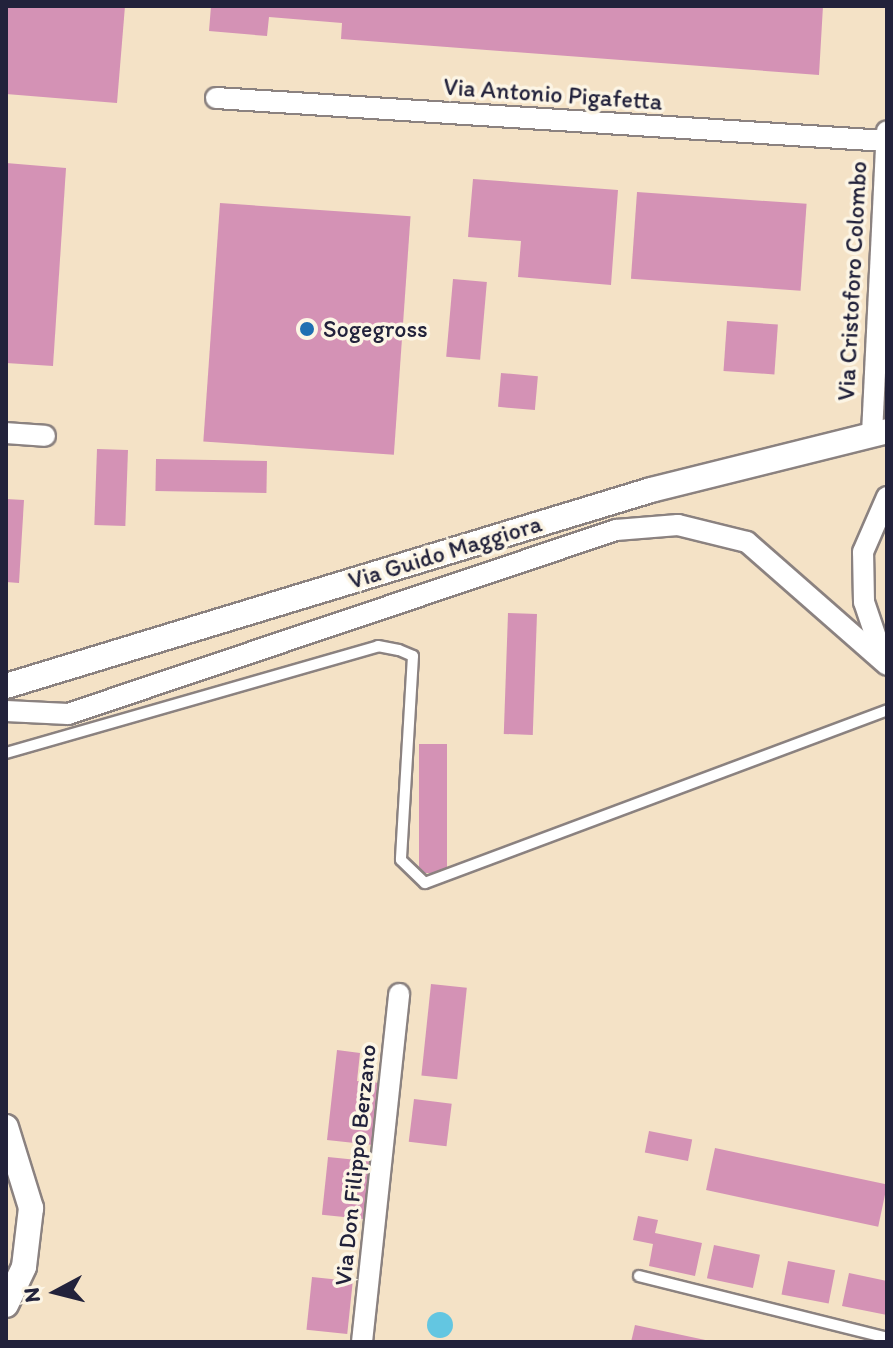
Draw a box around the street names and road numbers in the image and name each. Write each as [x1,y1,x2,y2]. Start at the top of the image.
street label: Via Antonio Pigafetta [443,72,663,116]
street label: Via Cristoforo Colombo [831,161,873,401]
street label: Via Guido Maggiora [345,509,545,595]
street label: Via Don Filippo Berzano [328,1043,382,1287]

